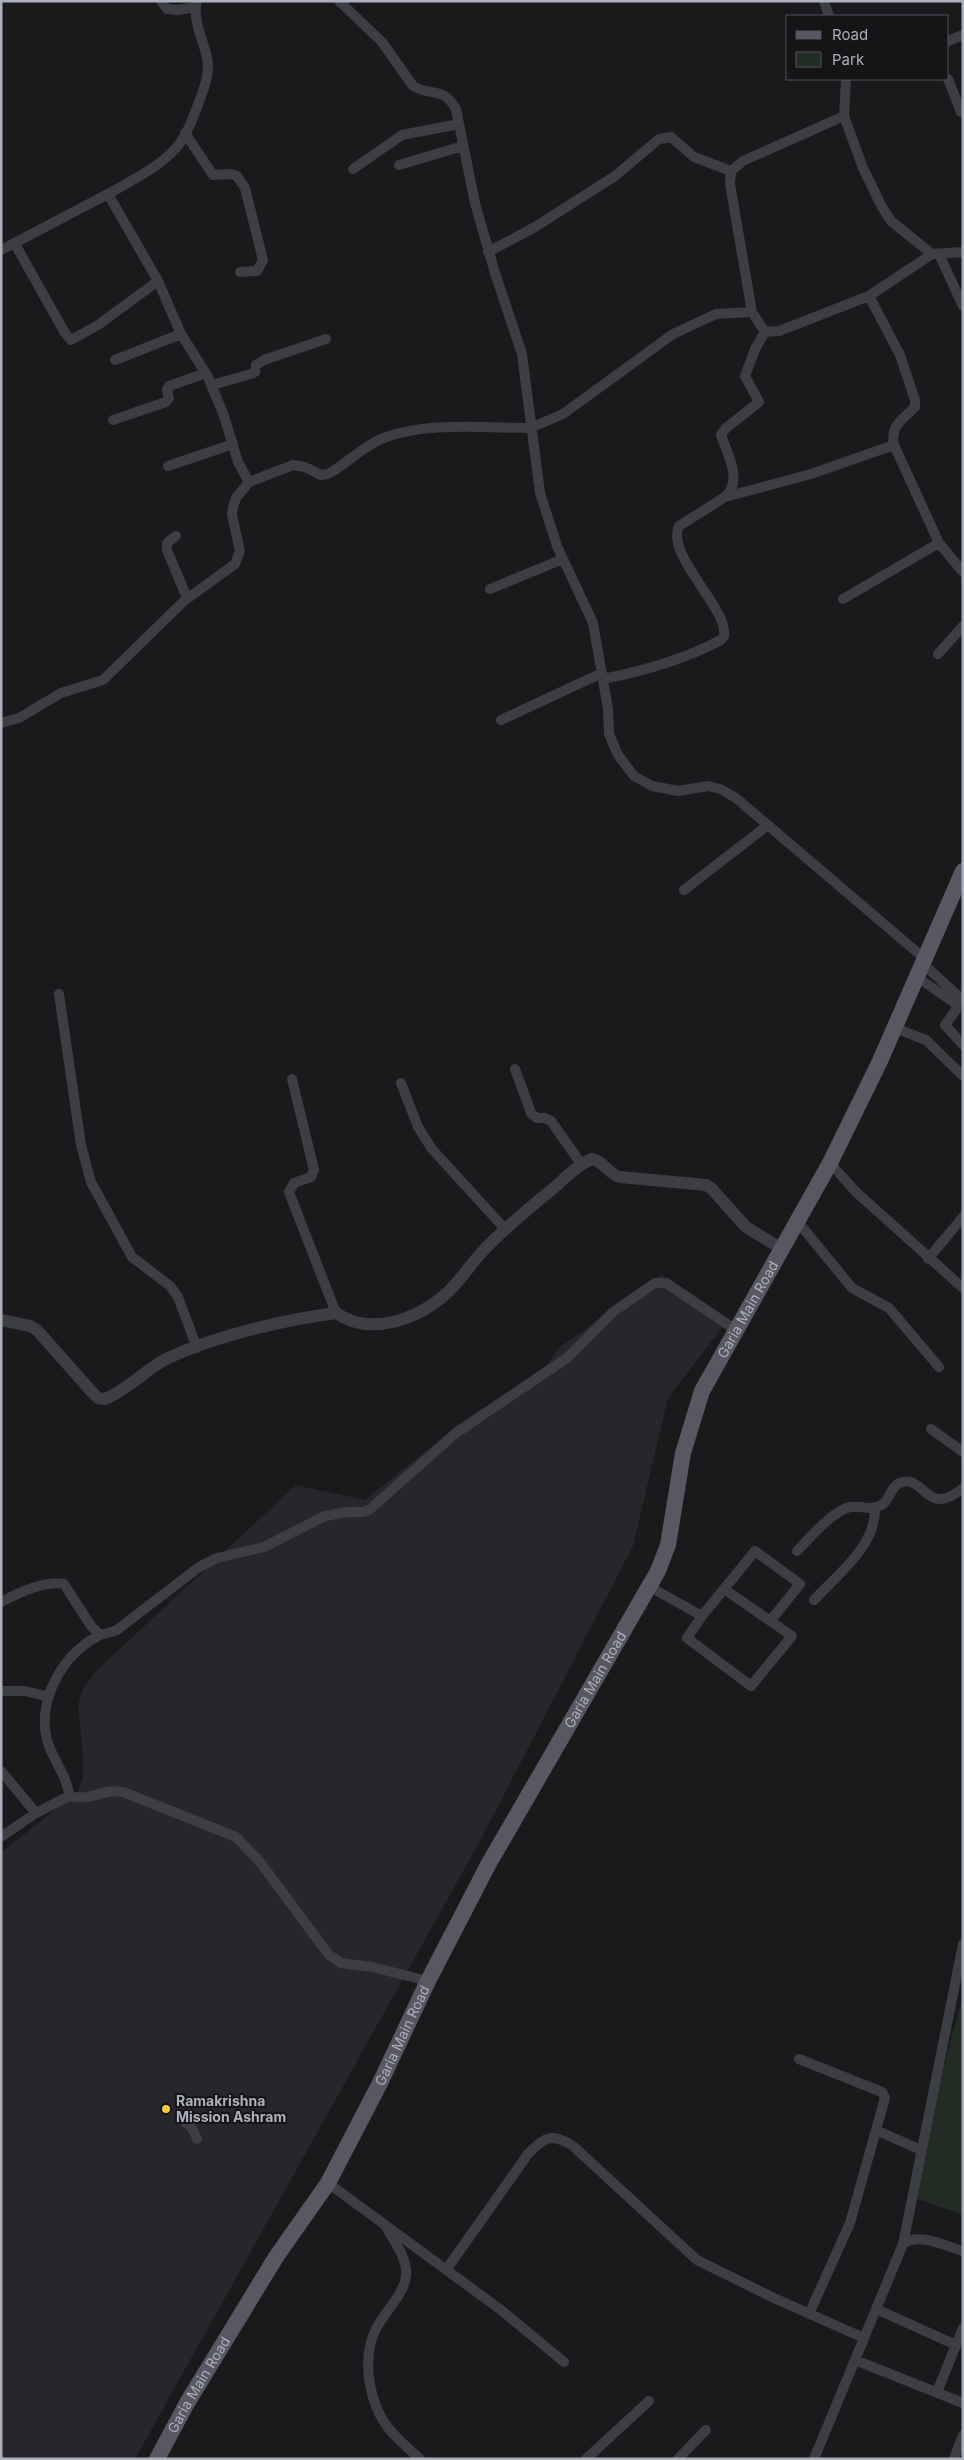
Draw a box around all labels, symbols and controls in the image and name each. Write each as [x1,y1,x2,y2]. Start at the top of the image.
legend [786,15,949,80]
text: Road [832,25,868,44]
text: Park [832,50,865,69]
street label: Garia Main Road [713,1258,781,1361]
street label: Garia Main Road [560,1628,629,1731]
street label: Garia Main Road [371,1983,433,2088]
place label: Ramakrishna Mission Ashram [176,2092,286,2125]
marker: Ramakrishna Mission Ashram [160,2103,172,2115]
street label: Garia Main Road [163,2333,233,2436]

